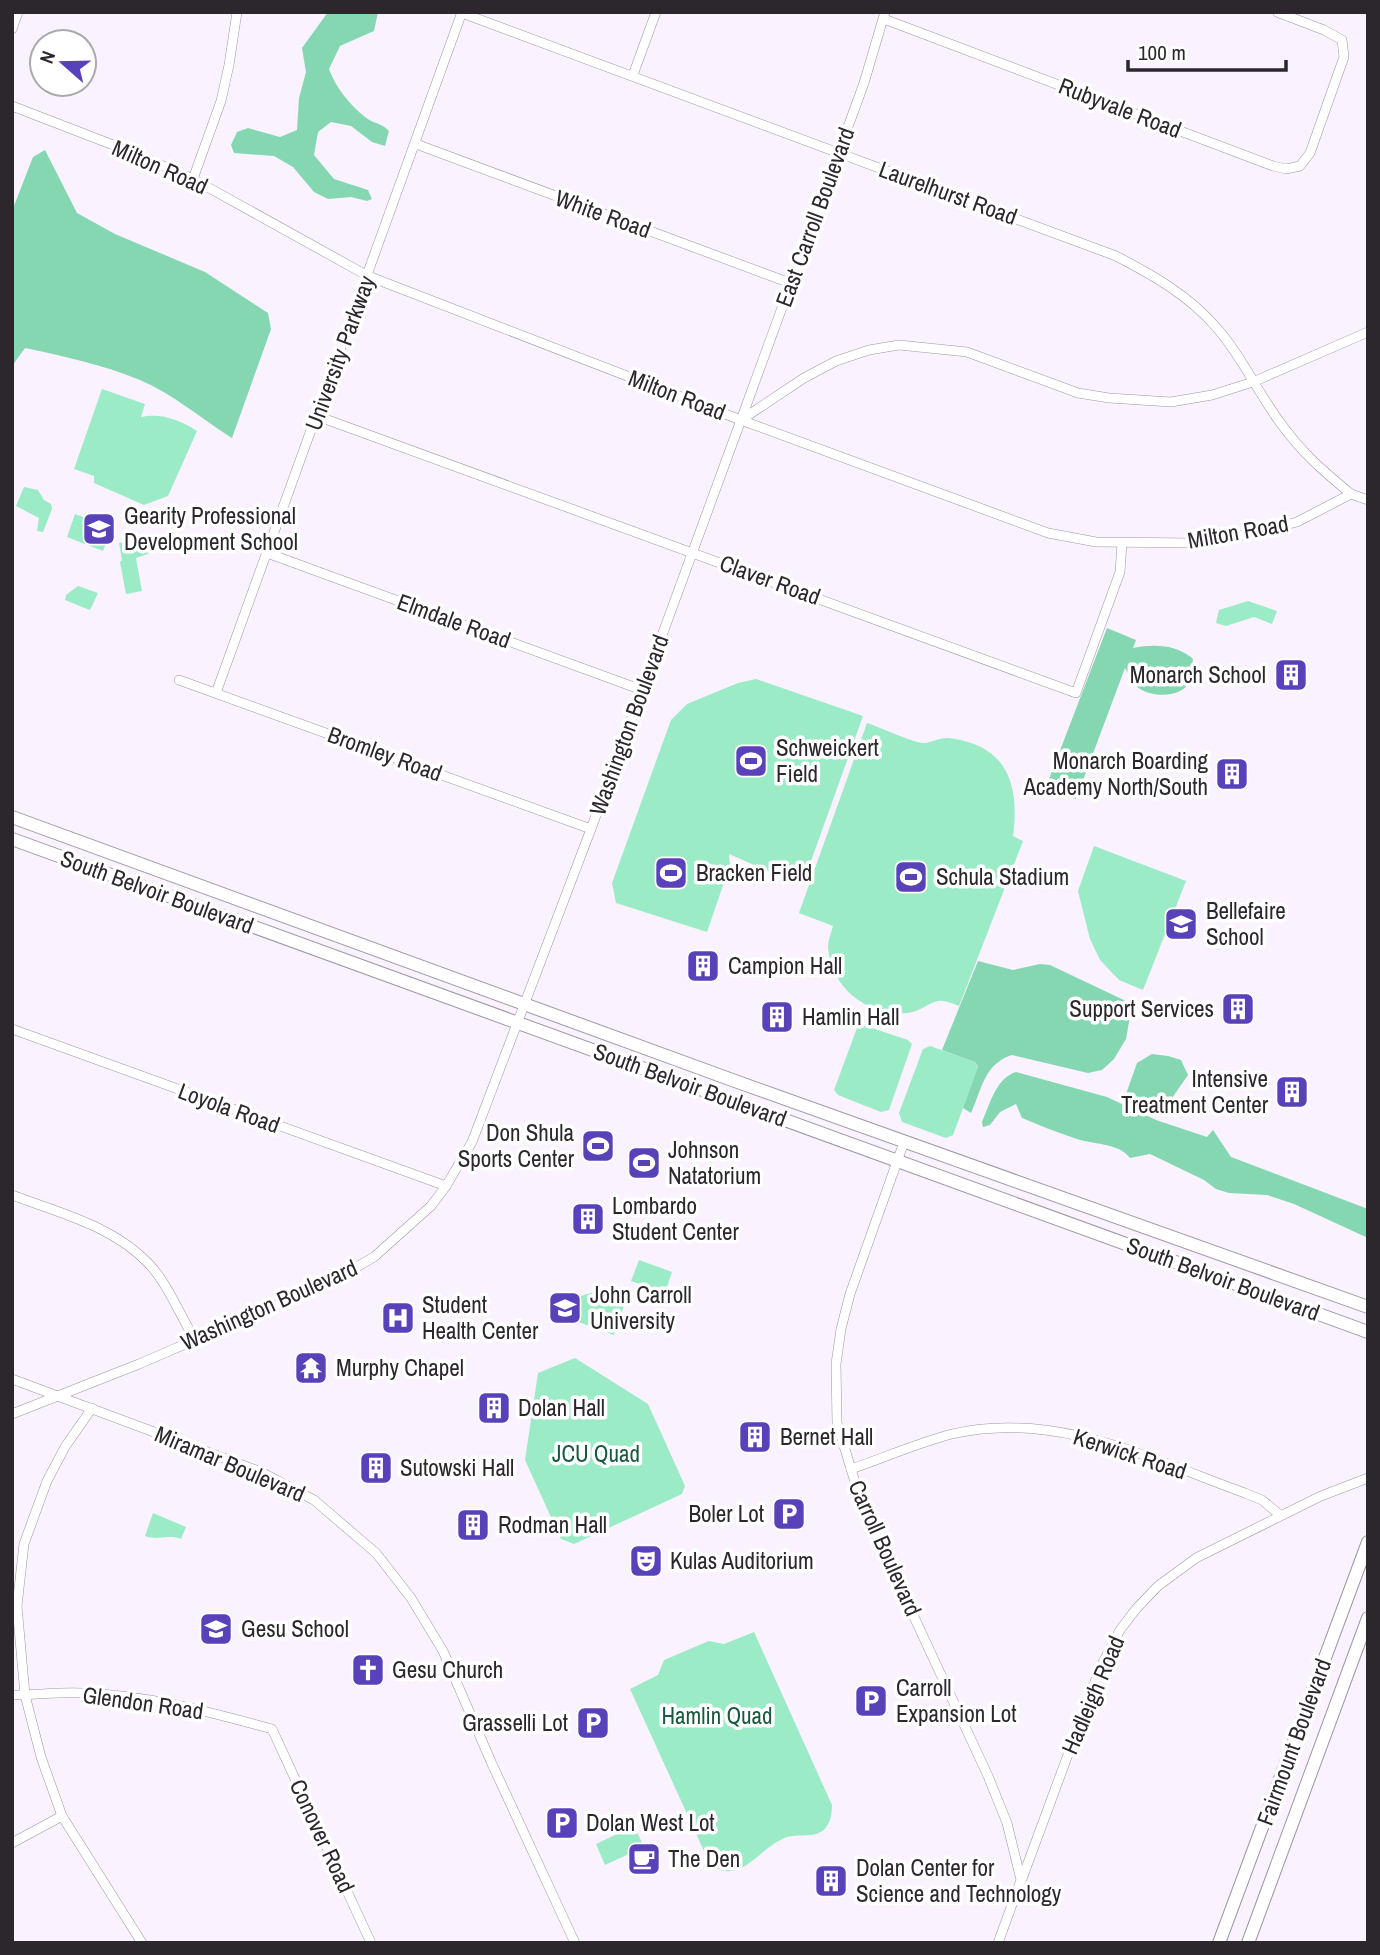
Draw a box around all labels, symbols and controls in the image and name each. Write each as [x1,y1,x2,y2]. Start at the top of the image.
north arrow [28,28,98,98]
scale bar [1128,28,1286,72]
text: 100 m [1138,38,1186,67]
text: N [33,47,61,67]
street label: Rubyvale Road [1054,70,1186,145]
street label: East Carroll Boulevard [768,123,861,311]
street label: Milton Road [107,132,213,201]
street label: Laurelhurst Road [875,153,1021,232]
street label: White Road [551,182,655,245]
street label: University Parkway [297,271,382,434]
street label: Milton Road [624,362,730,427]
place label: Gearity Professional Development School [124,500,298,557]
street label: Milton Road [1185,507,1291,556]
school or university icon: Gearity Professional Development School [80,510,118,548]
street label: Claver Road [716,547,825,612]
street label: Elmdale Road [393,586,515,655]
street label: Washington Boulevard [581,630,676,819]
building icon: Monarch School [1272,656,1310,694]
place label: Monarch School [1130,659,1266,690]
street label: Bromley Road [324,719,447,789]
place label: Schweickert Field [776,732,879,789]
sports icon: Schweickert Field [732,742,770,780]
place label: Monarch Boarding Academy North/South [1022,745,1208,802]
building icon: Monarch Boarding Academy North/South [1213,755,1251,793]
street label: South Belvoir Boulevard [56,842,258,941]
sports icon: Bracken Field [652,854,690,892]
place label: Bracken Field [696,857,812,888]
sports icon: Schula Stadium [892,858,930,896]
place label: Schula Stadium [936,861,1069,892]
place label: Bellefaire School [1206,895,1286,952]
school or university icon: Bellefaire School [1162,905,1200,943]
building icon: Campion Hall [684,947,722,985]
place label: Campion Hall [728,950,842,981]
building icon: Support Services [1219,990,1257,1028]
place label: Support Services [1069,993,1214,1024]
building icon: Hamlin Hall [758,998,796,1036]
place label: Hamlin Hall [802,1001,899,1032]
street label: South Belvoir Boulevard [589,1035,791,1134]
place label: Intensive Treatment Center [1121,1063,1269,1120]
building icon: Intensive Treatment Center [1273,1073,1311,1111]
street label: Loyola Road [174,1075,284,1140]
place label: Don Shula Sports Center [458,1117,575,1174]
sports icon: Don Shula Sports Center [579,1127,617,1165]
place label: Johnson Natatorium [668,1134,761,1191]
sports icon: Johnson Natatorium [625,1144,663,1182]
place label: Lombardo Student Center [612,1190,740,1247]
building icon: Lombardo Student Center [569,1200,607,1238]
street label: South Belvoir Boulevard [1122,1229,1324,1328]
street label: Washington Boulevard [176,1252,362,1357]
place label: John Carroll University [590,1279,692,1336]
place label: Student Health Center [422,1289,539,1346]
school or university icon: John Carroll University [546,1289,584,1327]
hospital icon: Student Health Center [379,1299,417,1337]
temple icon: Murphy Chapel [292,1349,330,1387]
place label: Murphy Chapel [336,1352,464,1383]
building icon: Dolan Hall [475,1389,513,1427]
place label: Dolan Hall [518,1392,605,1423]
street label: Miramar Boulevard [150,1418,310,1509]
building icon: Bernet Hall [736,1418,774,1456]
place label: Bernet Hall [780,1421,873,1452]
street label: Kerwick Road [1070,1421,1191,1486]
park label: JCU Quad [552,1438,640,1469]
building icon: Sutowski Hall [357,1449,395,1487]
place label: Sutowski Hall [400,1452,514,1483]
street label: Carroll Boulevard [842,1475,929,1621]
parking icon: Boler Lot [770,1495,808,1533]
place label: Boler Lot [689,1498,764,1529]
building icon: Rodman Hall [454,1506,492,1544]
place label: Rodman Hall [498,1509,607,1540]
theatre icon: Kulas Auditorium [627,1542,665,1580]
place label: Kulas Auditorium [670,1545,814,1576]
school or university icon: Gesu School [197,1610,235,1648]
place label: Gesu School [241,1613,349,1644]
street label: Hadleigh Road [1054,1631,1131,1759]
church icon: Gesu Church [349,1651,387,1689]
place label: Gesu Church [392,1654,503,1685]
street label: Fairmount Boulevard [1249,1654,1338,1829]
place label: Carroll Expansion Lot [896,1672,1017,1729]
street label: Glendon Road [81,1679,205,1726]
parking icon: Carroll Expansion Lot [852,1682,890,1720]
park label: Hamlin Quad [661,1700,773,1731]
parking icon: Grasselli Lot [574,1704,612,1742]
place label: Grasselli Lot [462,1707,568,1738]
street label: Conover Road [283,1774,362,1897]
parking icon: Dolan West Lot [543,1804,581,1842]
place label: Dolan West Lot [586,1807,715,1838]
cafe icon: The Den [625,1840,663,1878]
place label: The Den [668,1843,740,1874]
place label: Dolan Center for Science and Technology [856,1852,1062,1909]
building icon: Dolan Center for Science and Technology [812,1862,850,1900]

